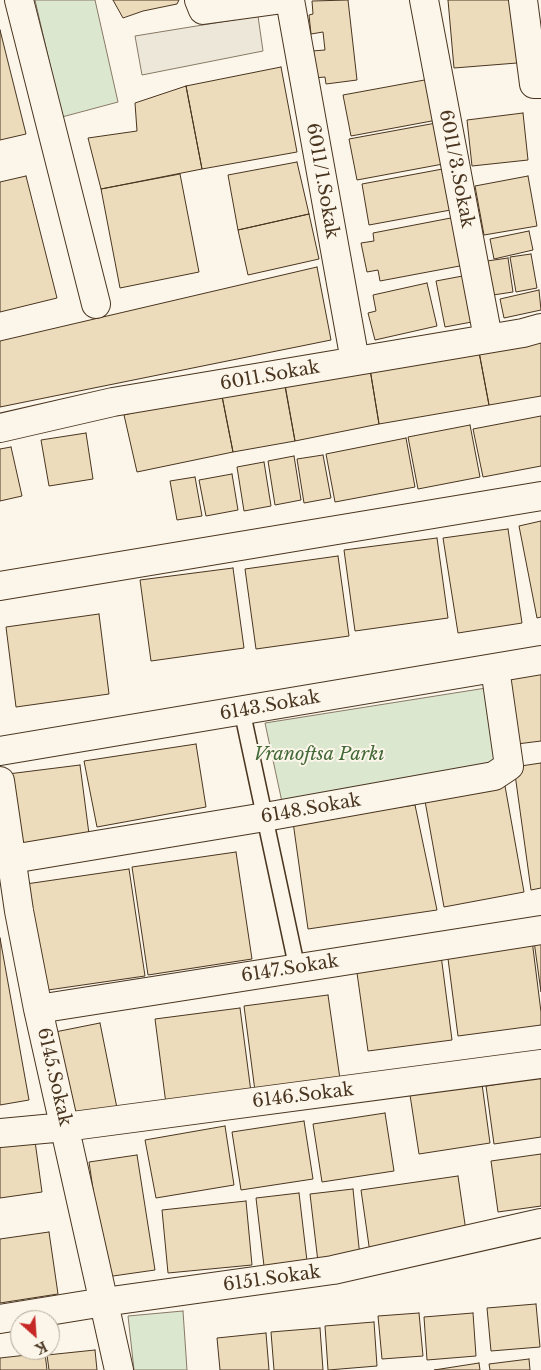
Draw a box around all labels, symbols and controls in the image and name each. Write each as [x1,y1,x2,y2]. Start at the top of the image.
street label: 6011/3.Sokak [434,108,478,230]
street label: 6011/1.Sokak [301,121,343,241]
street label: 6011.Sokak [218,357,322,395]
street label: 6143.Sokak [218,687,322,725]
park label: Vranoftsa Parkı [254,744,384,766]
street label: 6148.Sokak [259,790,363,828]
street label: 6147.Sokak [240,951,340,987]
street label: 6145.Sokak [32,1026,76,1128]
street label: 6146.Sokak [251,1079,355,1113]
street label: 6151.Sokak [222,1261,322,1297]
north arrow [10,1310,60,1360]
text: K [32,1337,50,1358]

